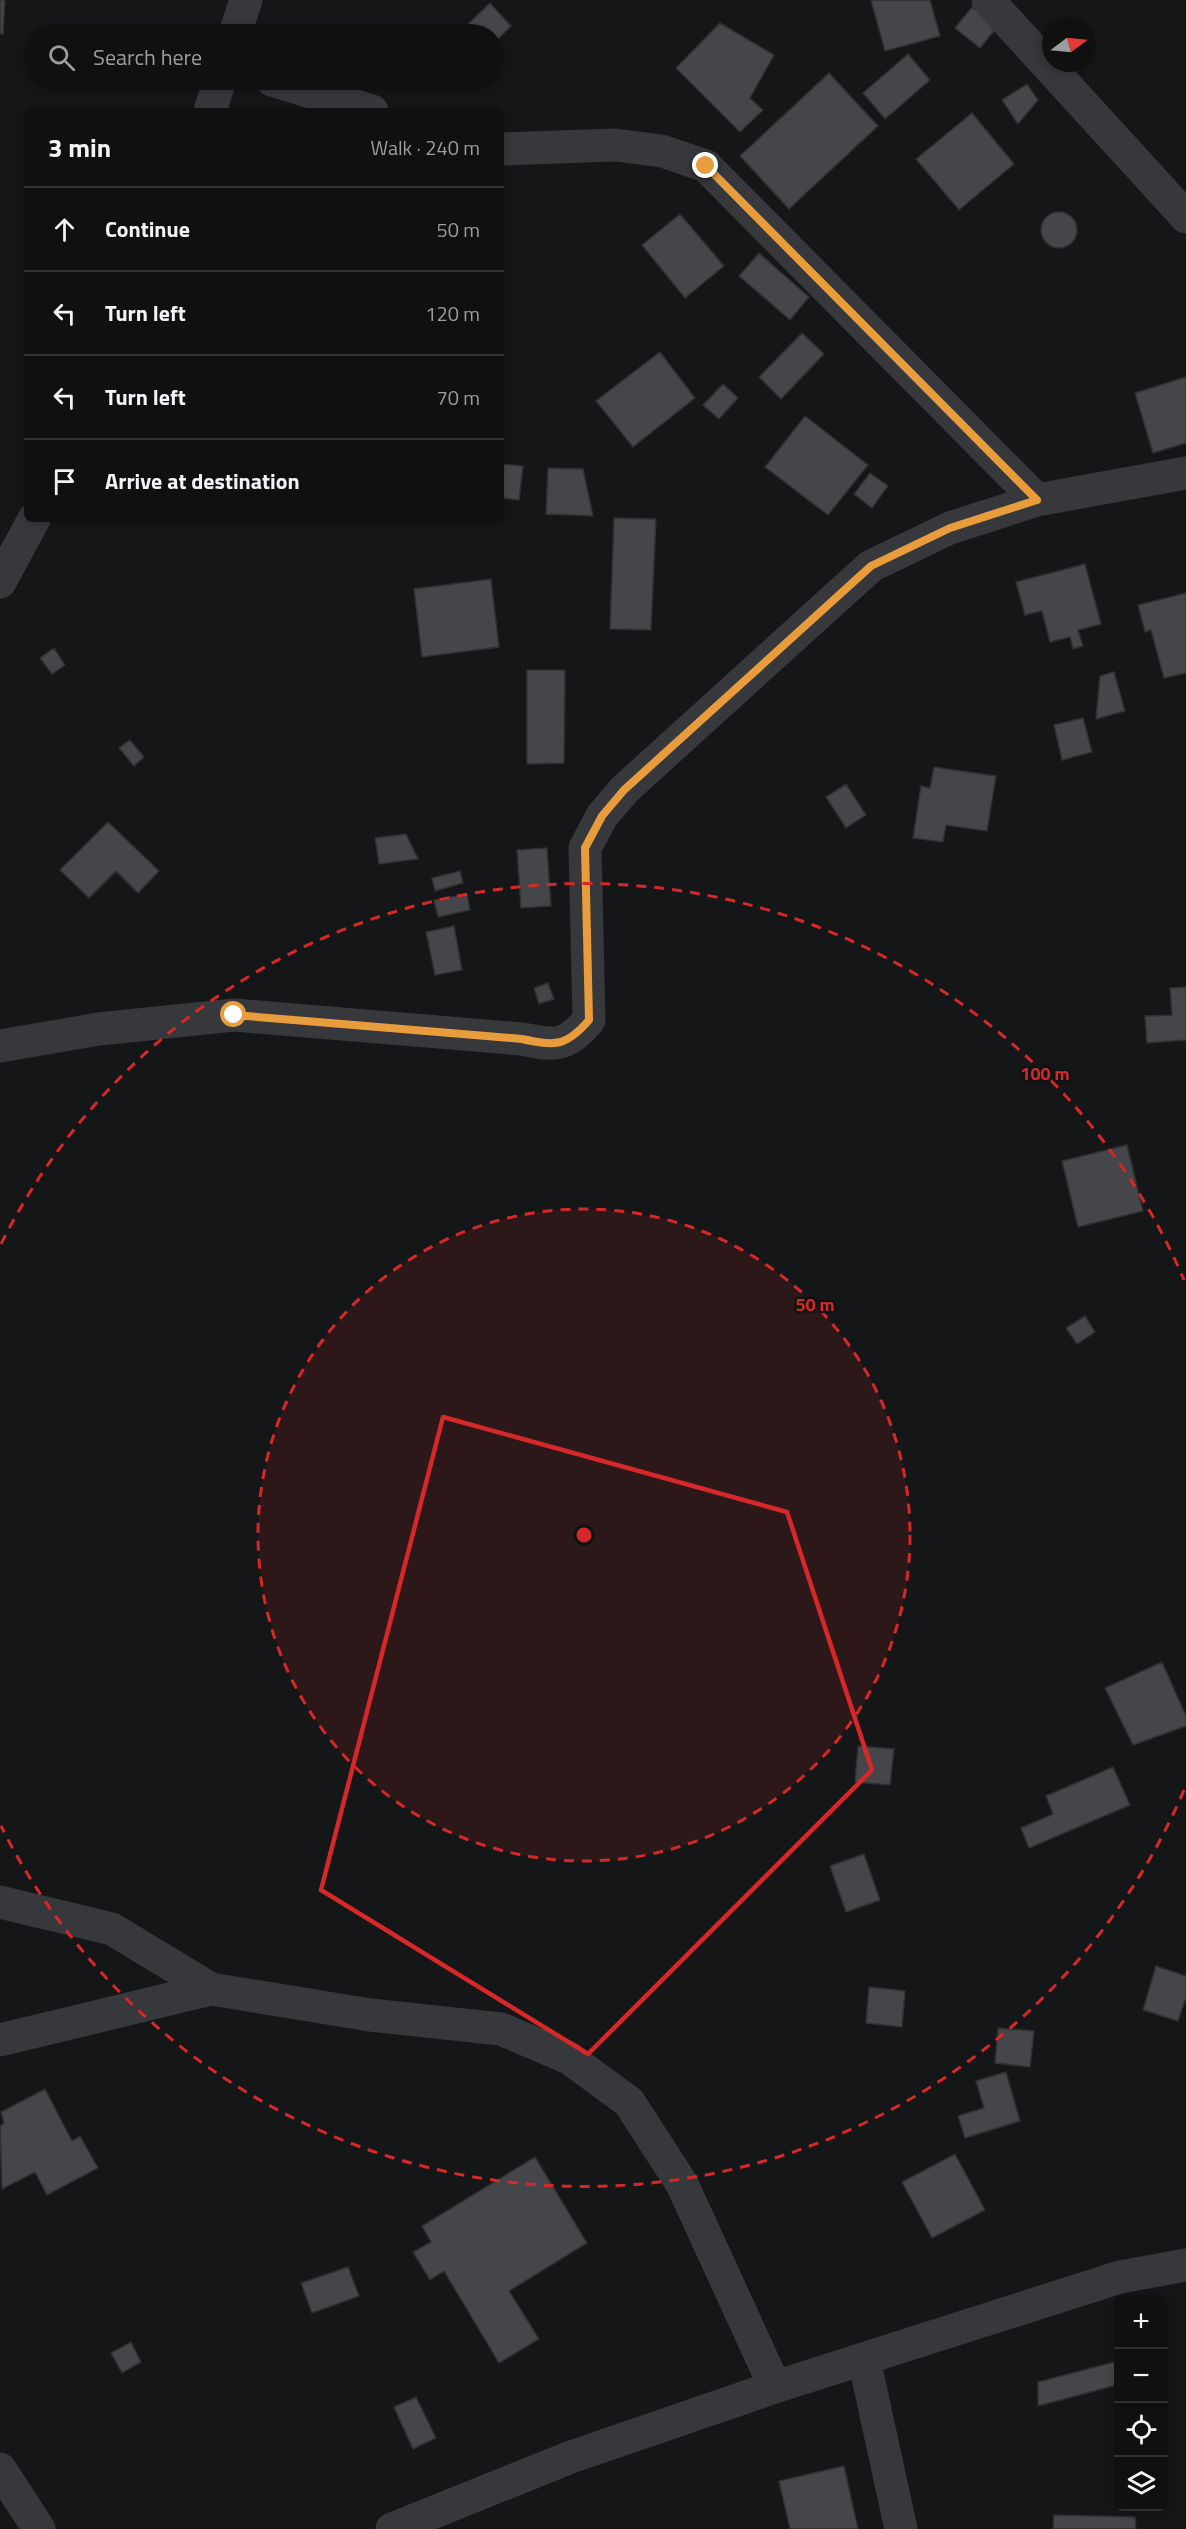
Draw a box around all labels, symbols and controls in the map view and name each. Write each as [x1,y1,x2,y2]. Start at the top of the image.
north arrow [1042,18,1096,72]
search box [24,24,504,90]
text: Search here [93,40,202,74]
icon: search [45,41,78,74]
text: 3 min [48,128,111,167]
text: Walk · 240 m [371,132,480,163]
route end [692,152,718,178]
text: Continue [105,212,190,246]
icon: ahead [48,213,81,246]
text: 50 m [436,214,480,245]
text: Turn left [105,296,186,330]
icon: left [48,297,81,330]
text: 120 m [425,298,480,329]
text: Turn left [105,380,186,414]
icon: left [48,381,81,414]
text: 70 m [436,382,480,413]
text: Arrive at destination [105,464,300,498]
icon: arrive [48,465,81,498]
route start [220,1001,246,1027]
text: 100 m [1020,1060,1070,1087]
text: 50 m [795,1291,835,1318]
centre of rings [574,1525,594,1545]
map controls [1114,2295,1168,2511]
button: + [1114,2295,1168,2349]
button: − [1114,2349,1168,2403]
button: locate [1114,2403,1168,2457]
button: layers [1114,2457,1168,2511]

